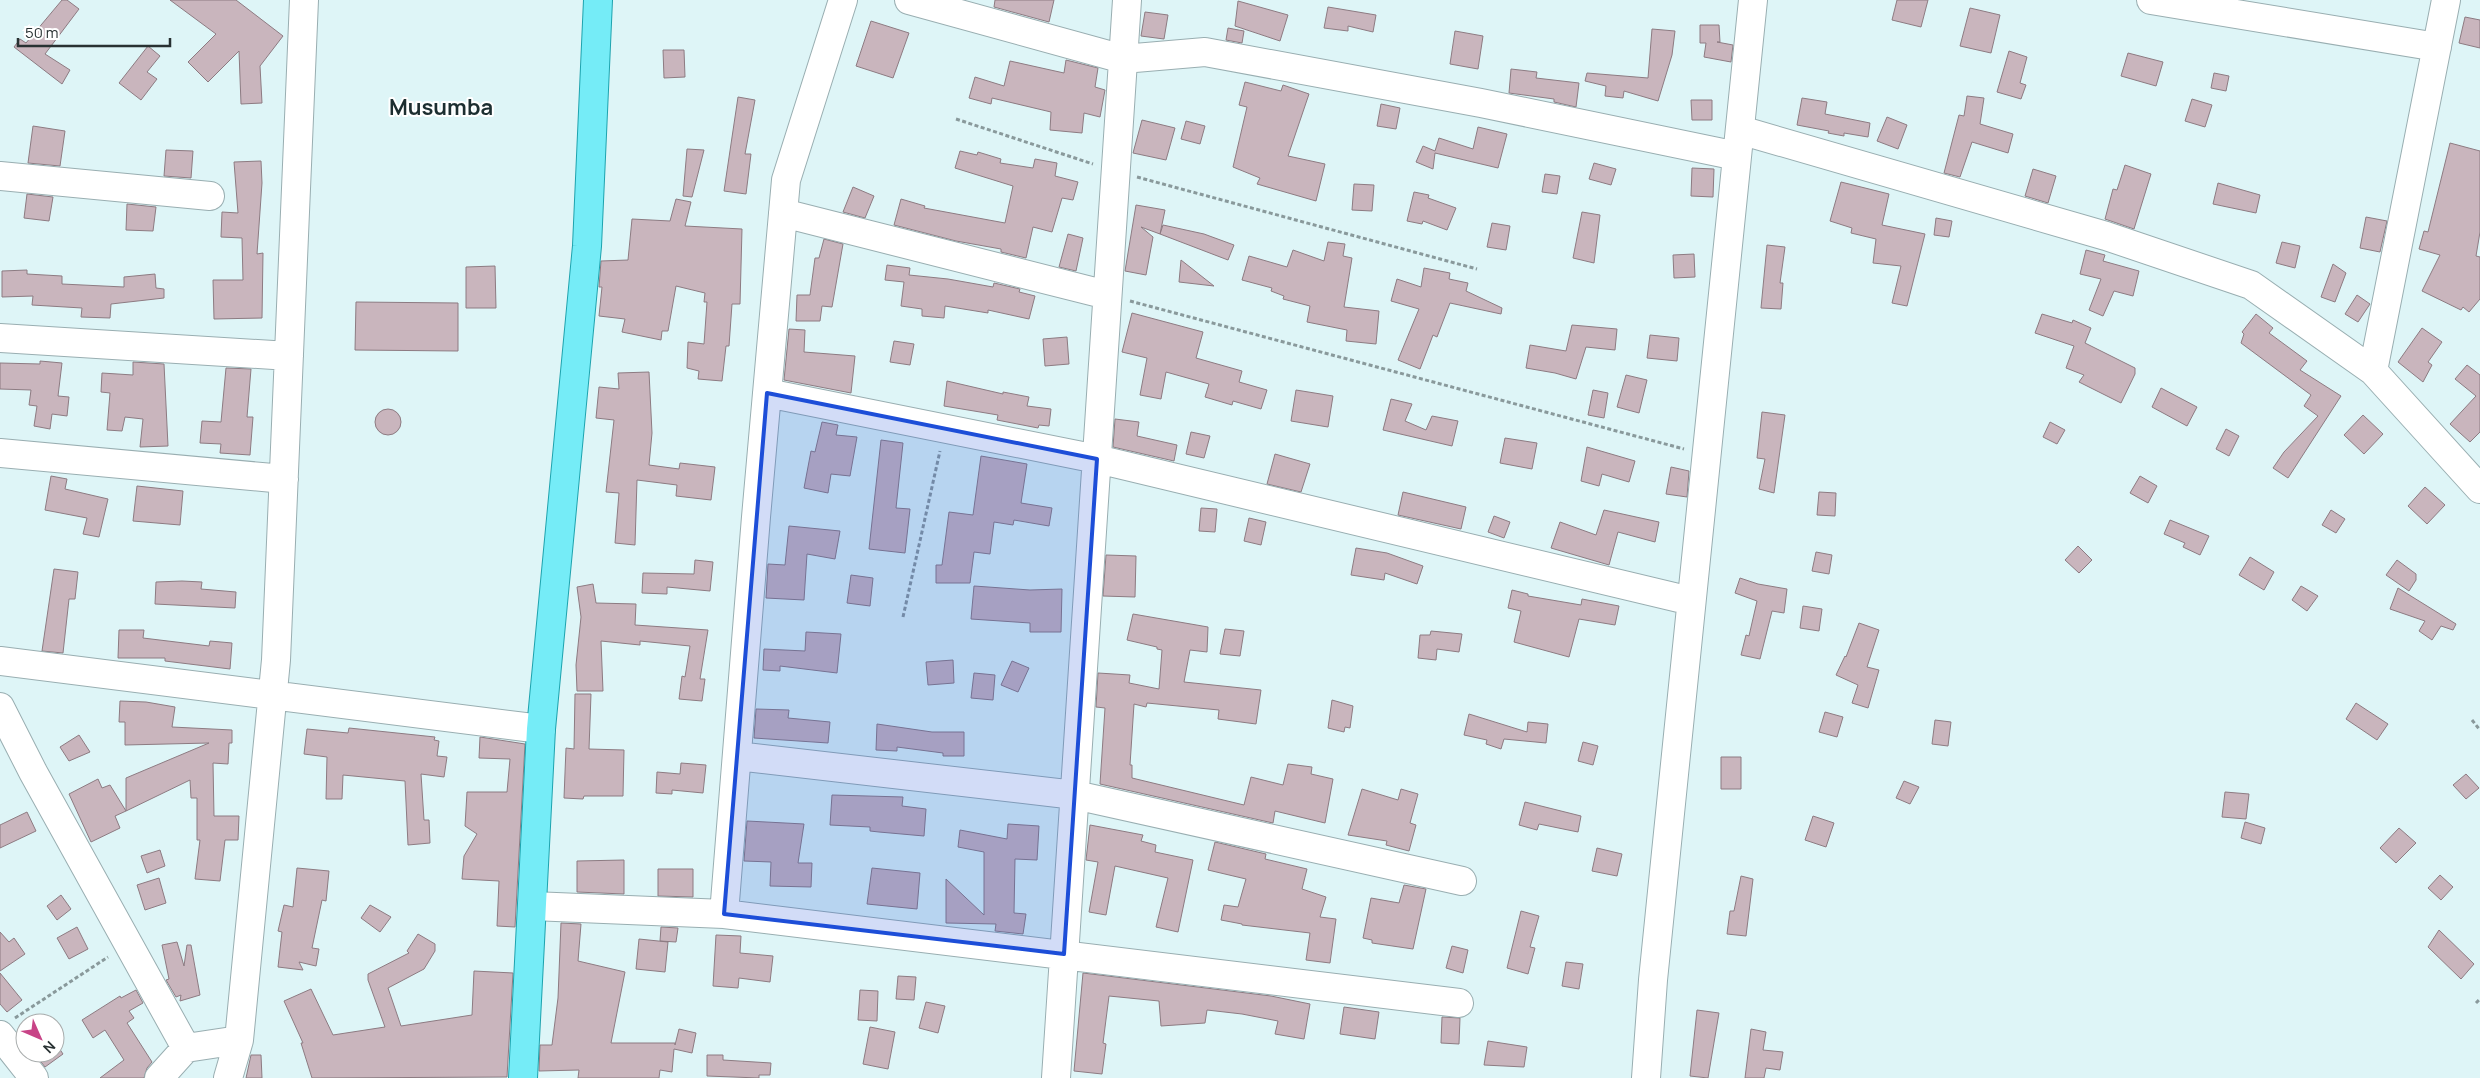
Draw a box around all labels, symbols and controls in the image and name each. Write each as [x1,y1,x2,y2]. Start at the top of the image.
scale bar [18,15,170,47]
text: 50 m [25,22,59,43]
district label: Musumba [389,92,493,122]
north arrow [15,1013,65,1063]
text: N [39,1037,60,1058]

